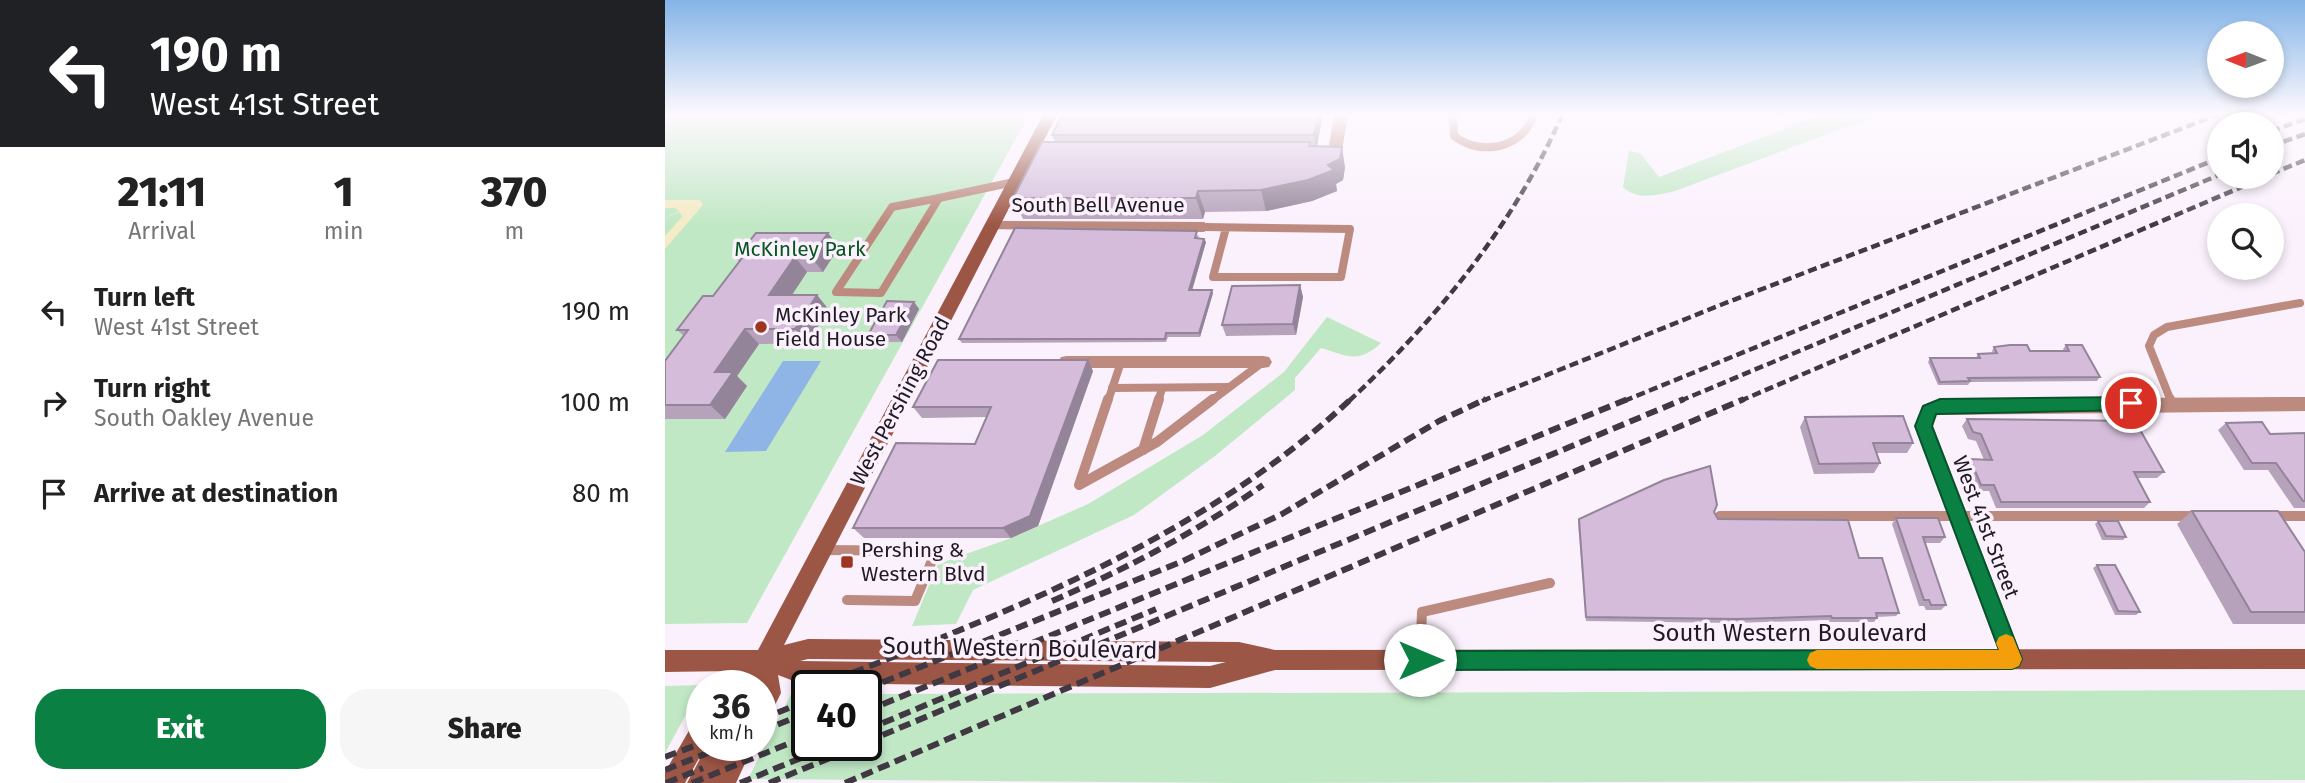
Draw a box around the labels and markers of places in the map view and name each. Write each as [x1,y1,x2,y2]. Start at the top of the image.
place label: McKinley Park Field House [775,302,907,352]
marker: McKinley Park Field House [753,319,769,335]
pin [2101,373,2161,433]
place label: Pershing & Western Blvd [861,537,986,587]
marker: Pershing & Western Blvd [839,554,855,570]

